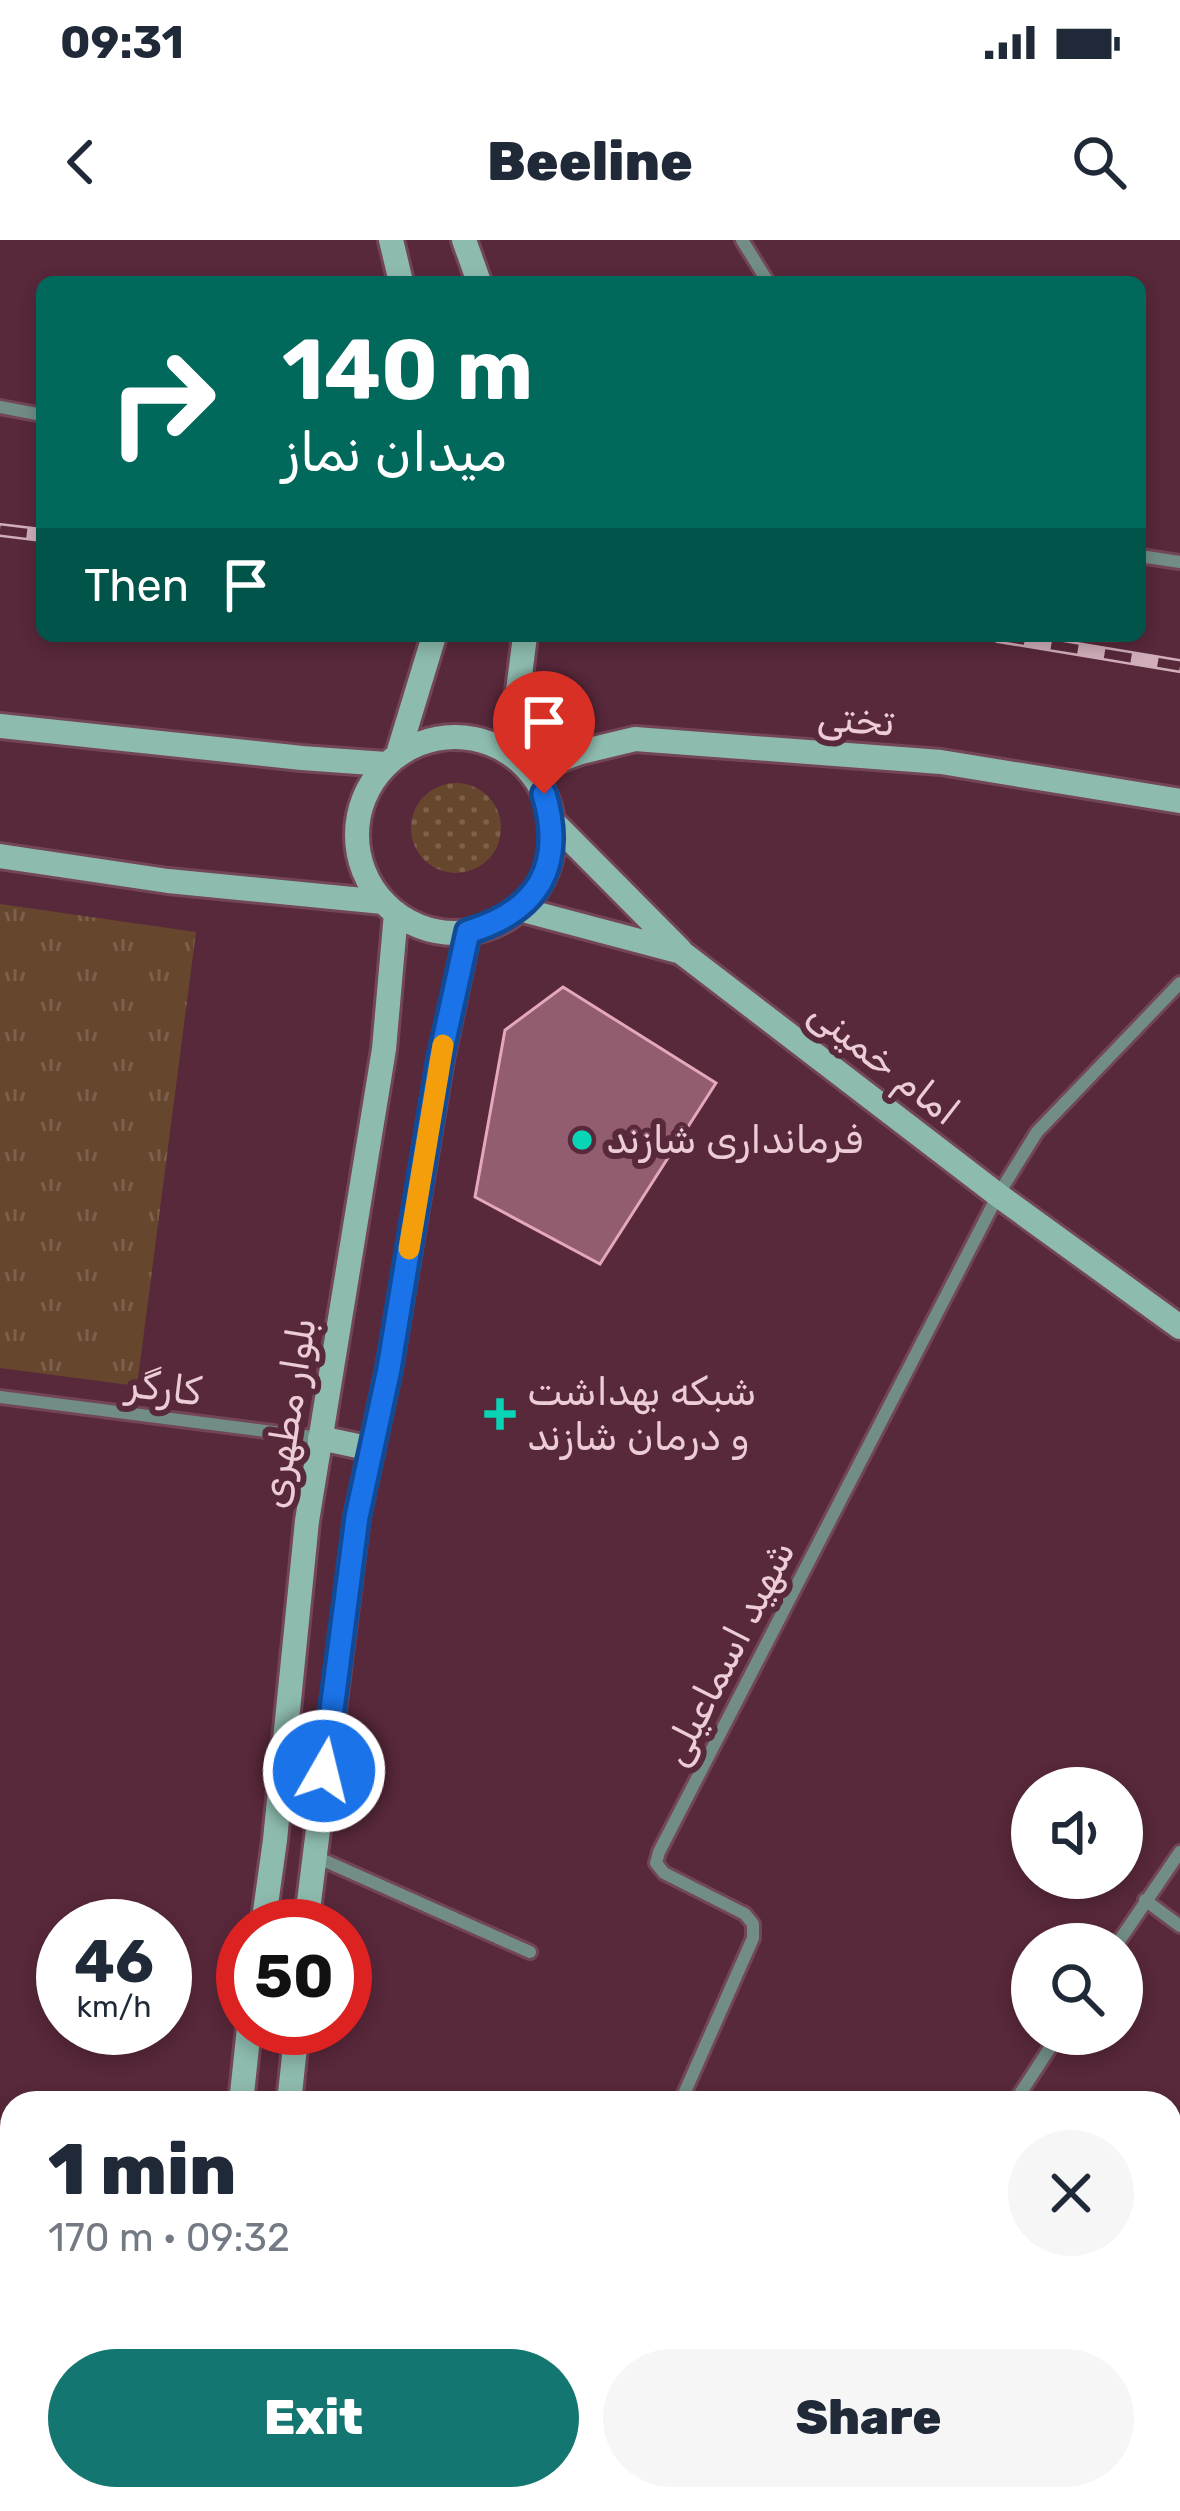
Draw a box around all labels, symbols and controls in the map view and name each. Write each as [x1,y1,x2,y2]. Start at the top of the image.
text: 09:31 [60,16,184,69]
icon: back [48,129,114,195]
icon: search [1066,129,1132,195]
text: Beeline [487,130,693,194]
text: 140 m [282,320,533,420]
icon: right [84,324,240,480]
text: میدان نماز [282,421,507,485]
icon: arrive [213,552,279,618]
text: Then [84,559,189,612]
pin [493,671,595,794]
icon: arrive [511,689,577,755]
street label: تختی [816,694,896,746]
street label: امام خمینی [798,989,968,1136]
place label: فرمانداری شازند [606,1117,863,1163]
marker: فرمانداری شازند [569,1127,595,1153]
street label: بلوار مطهری [250,1315,326,1511]
street label: کارگر [122,1360,204,1415]
place label: شبکه بهداشت و درمان شازند [527,1369,756,1460]
marker: شبکه بهداشت و درمان شازند [484,1398,516,1430]
street label: شهید اسماعیلی [652,1533,804,1773]
position arrow [261,1708,387,1834]
map controls [1011,1767,1143,2055]
button: sound [1011,1767,1143,1899]
speed limit sign: 50 [216,1899,372,2055]
button: search [1011,1923,1143,2055]
text: 46 [74,1926,154,1997]
text: km/h [77,1989,151,2025]
text: 1 min [48,2127,236,2212]
button: close [1008,2130,1134,2256]
text: 170 m · 09:32 [48,2215,290,2261]
button: Exit [48,2349,579,2487]
button: Share [603,2349,1134,2487]

